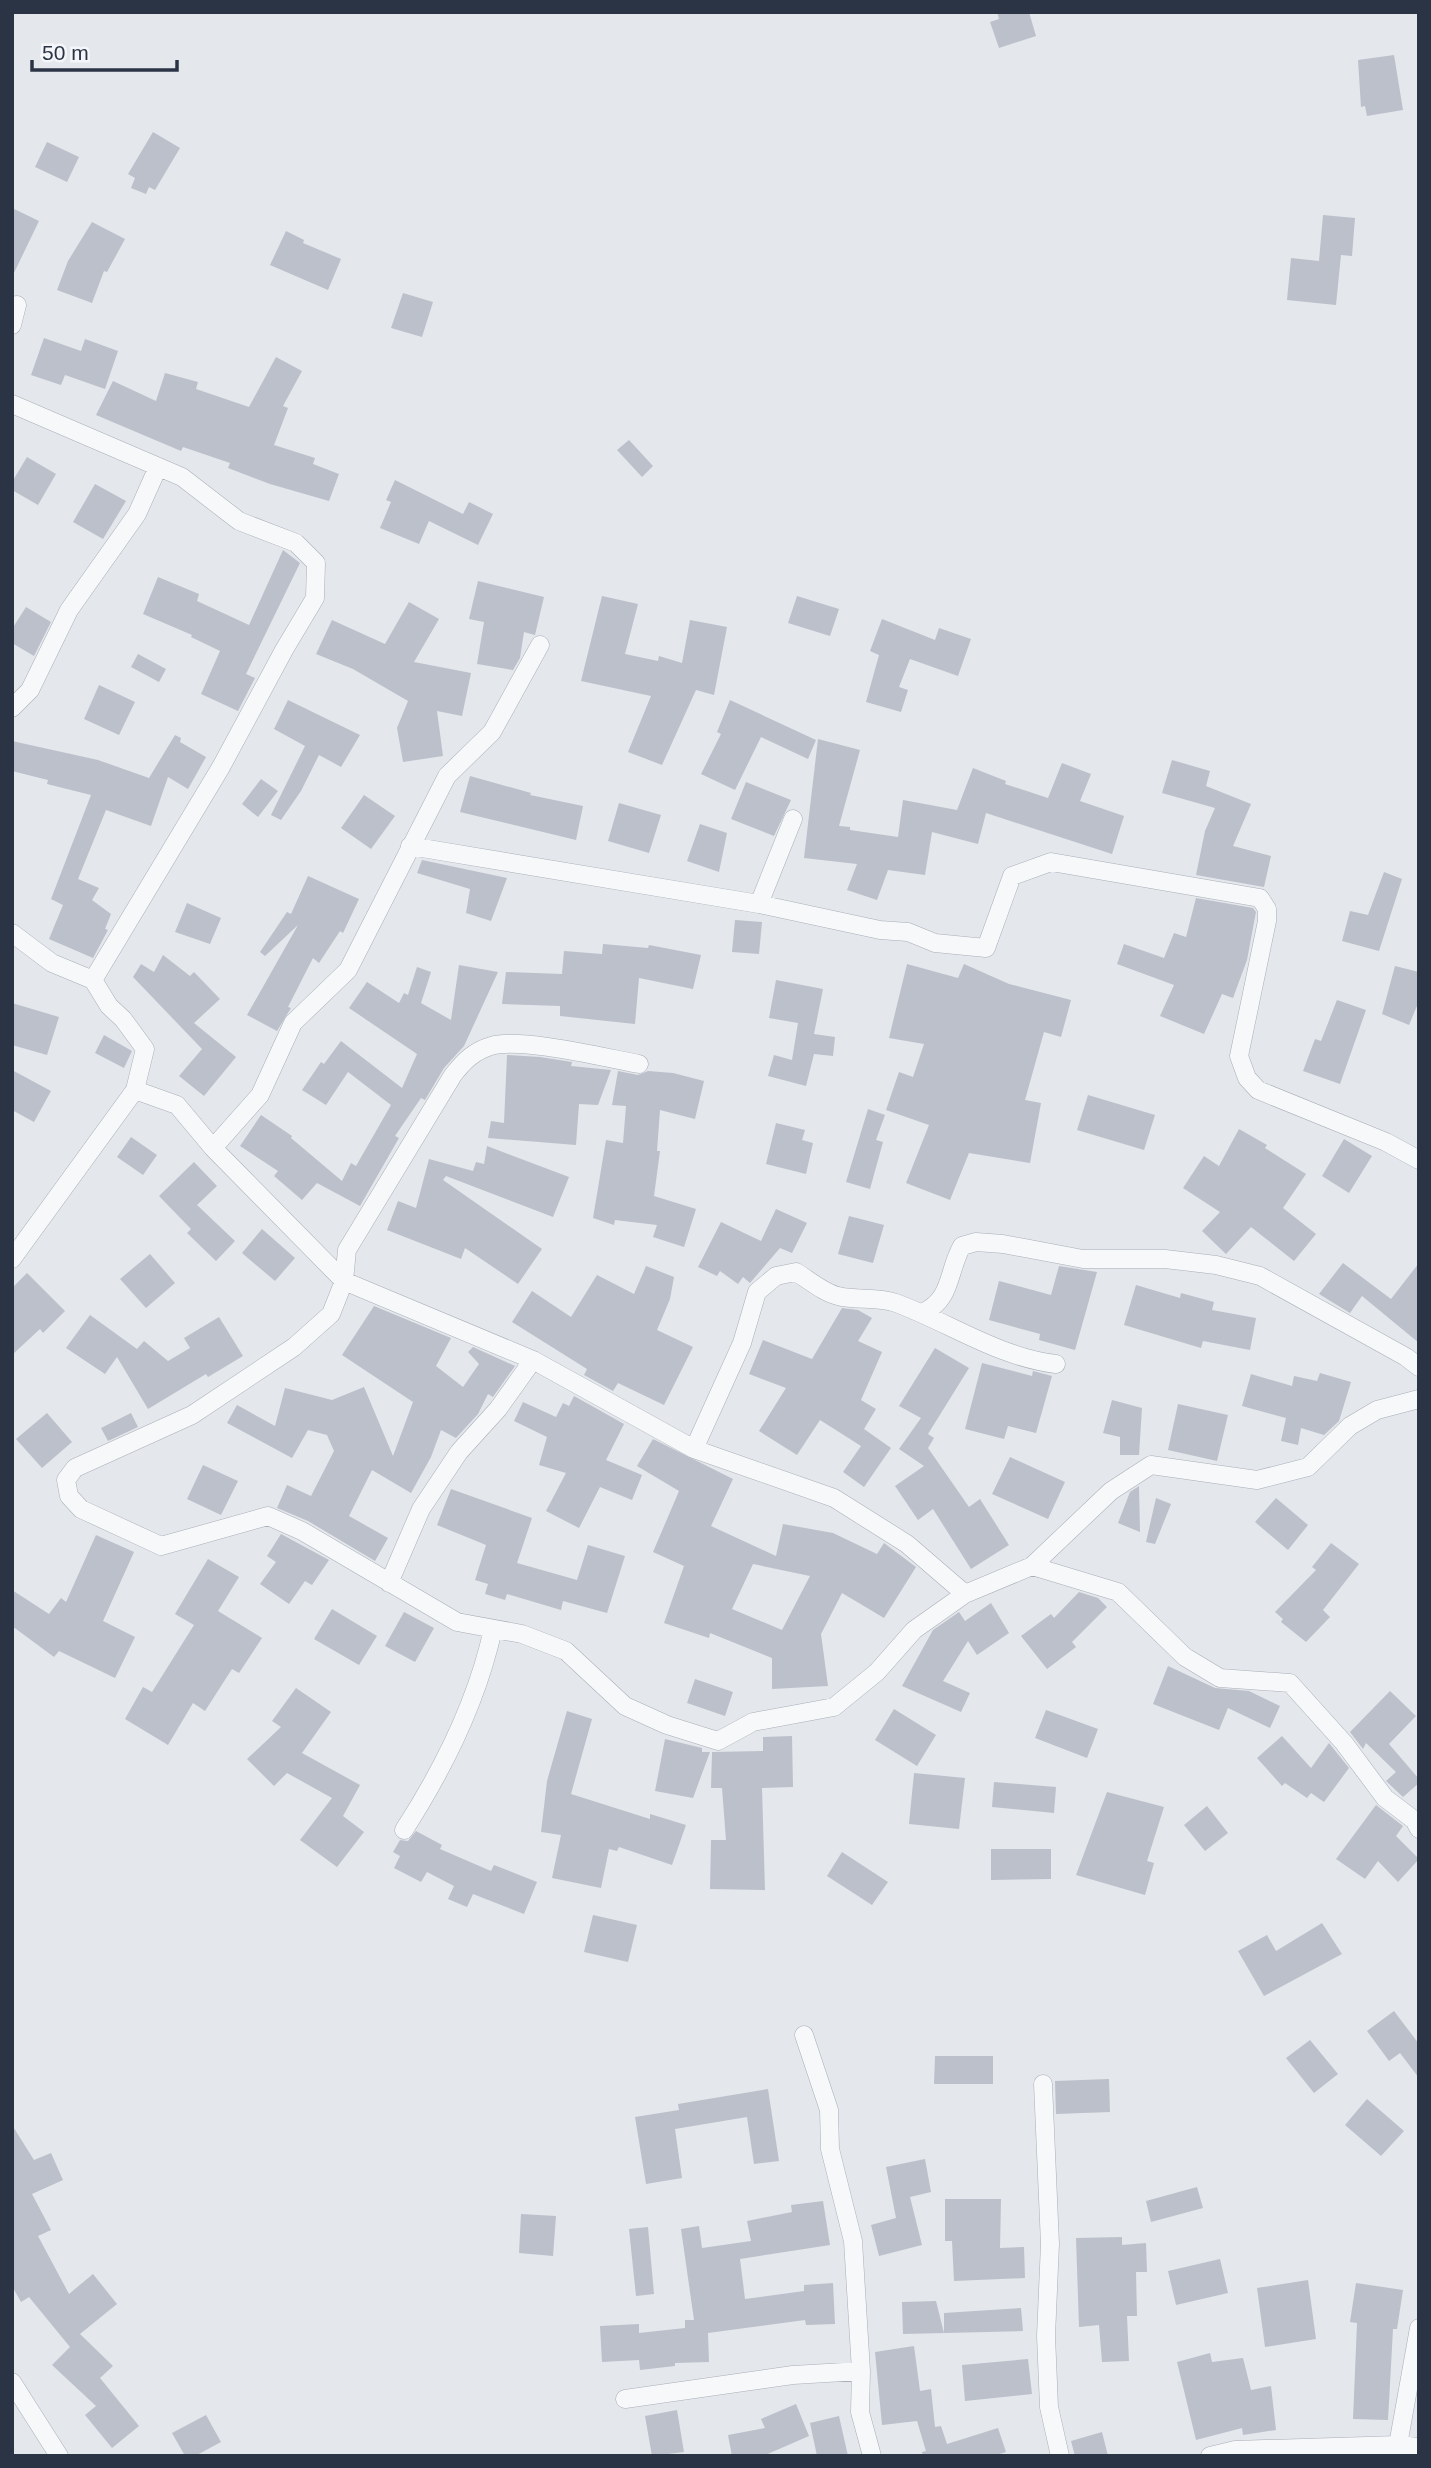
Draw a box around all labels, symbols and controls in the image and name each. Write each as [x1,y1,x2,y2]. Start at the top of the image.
scale bar [32,28,177,72]
text: 50 m [42,41,89,64]

